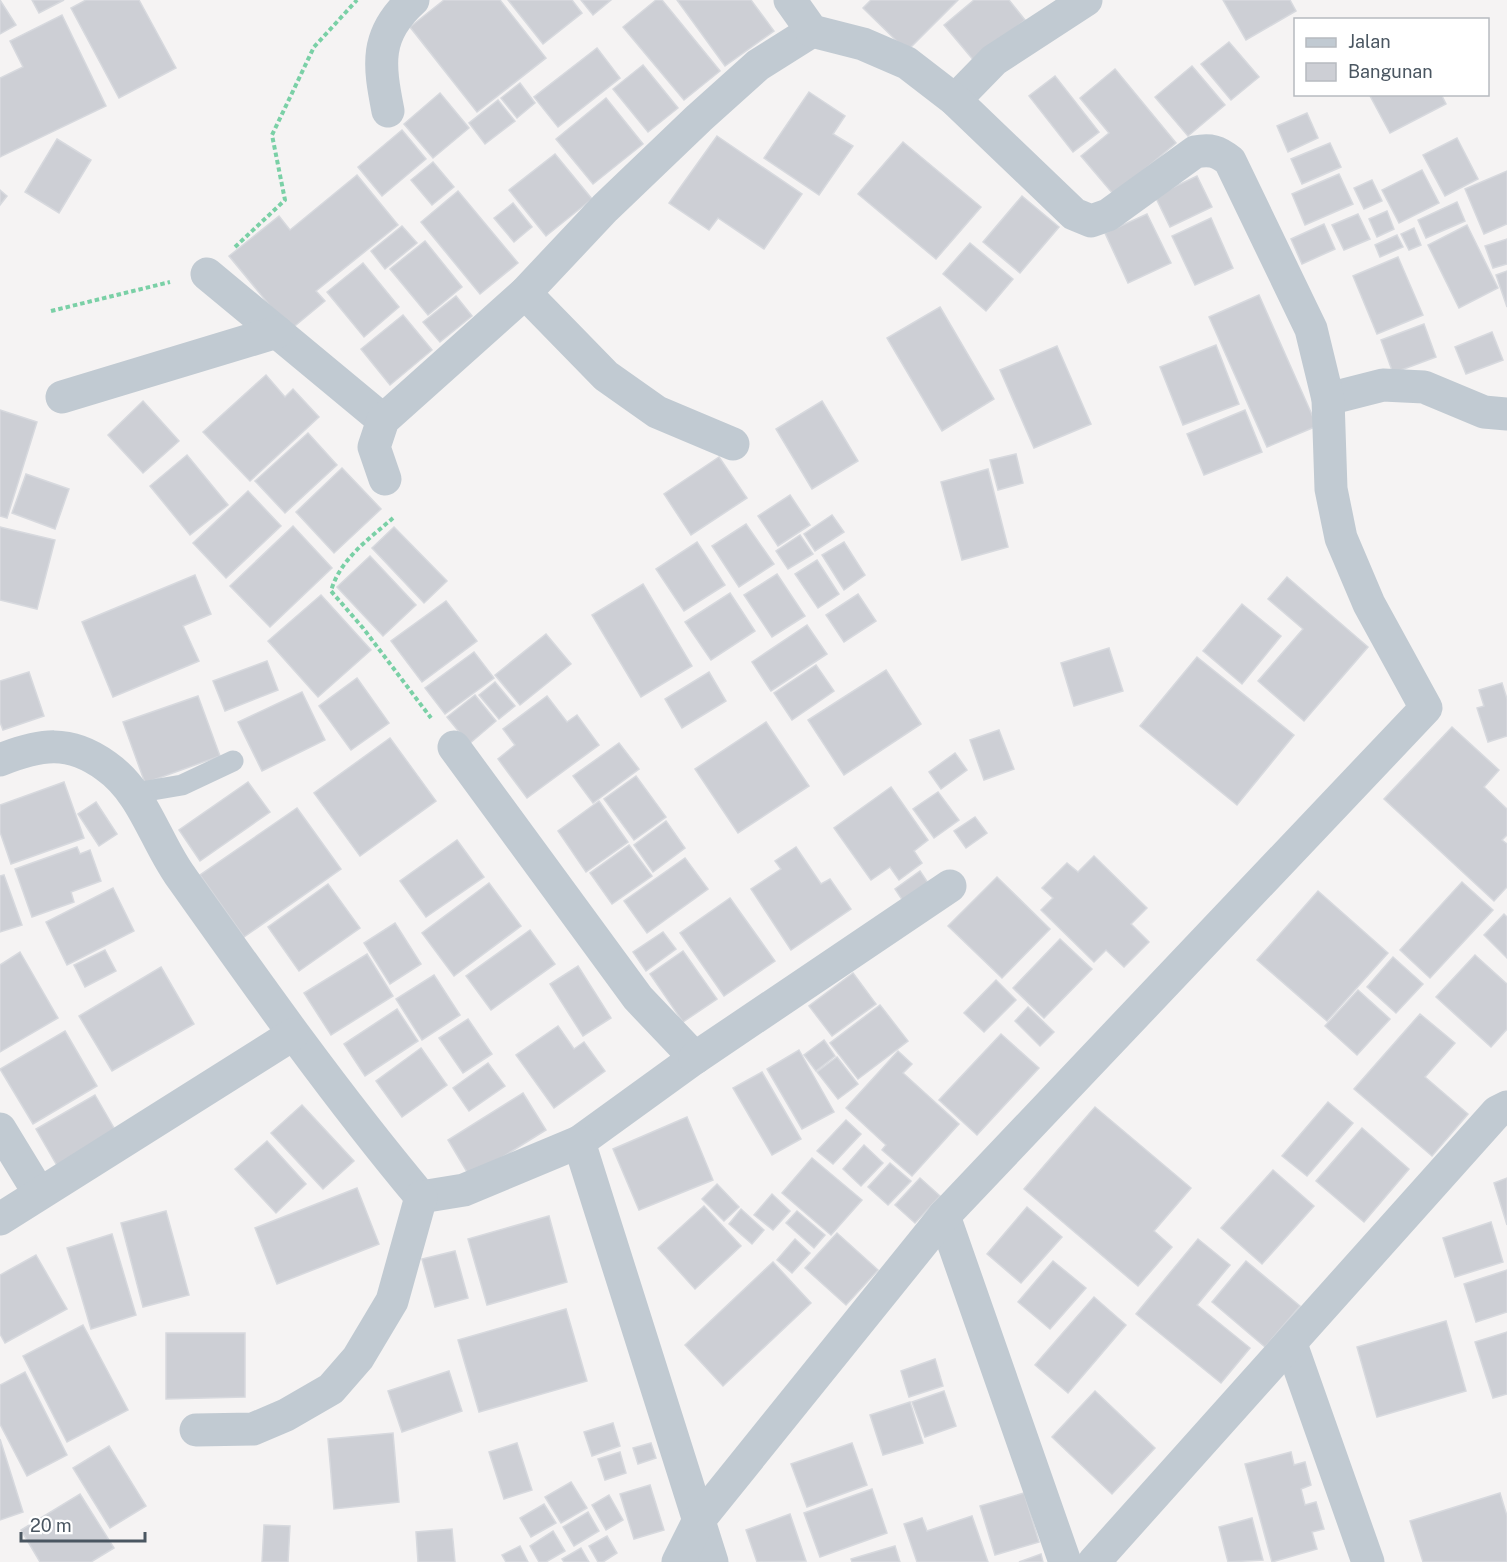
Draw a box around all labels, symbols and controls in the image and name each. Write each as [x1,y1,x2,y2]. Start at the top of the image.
legend [1294,18,1489,96]
text: Jalan [1348,31,1391,52]
text: Bangunan [1348,61,1433,82]
scale bar [21,1505,146,1543]
text: 20 m [30,1515,72,1536]

